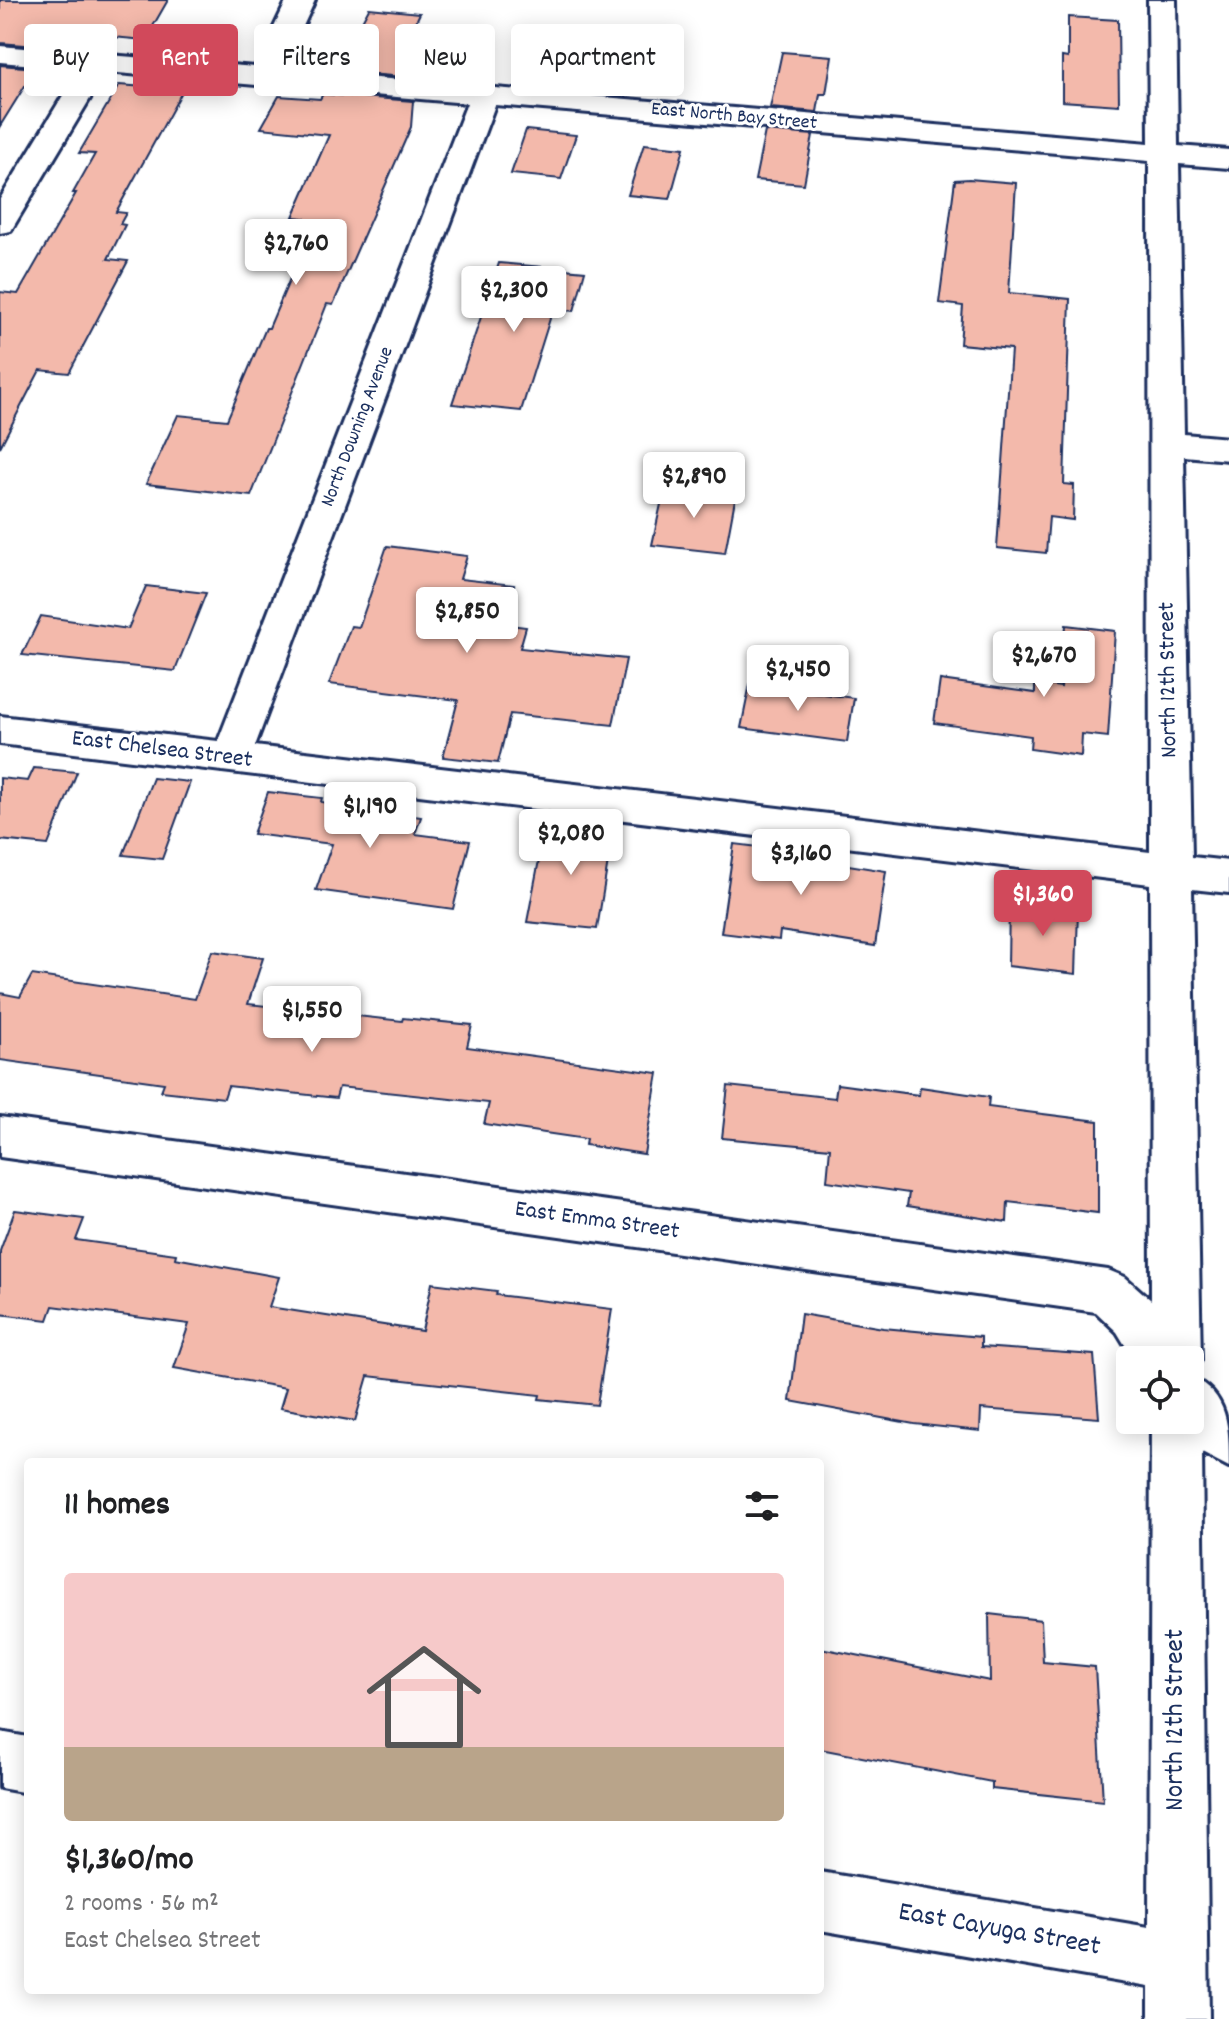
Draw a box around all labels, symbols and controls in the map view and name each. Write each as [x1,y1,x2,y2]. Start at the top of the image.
chip: Buy [24,24,117,96]
chip: Rent [133,24,238,96]
chip: Filters [254,24,379,96]
chip: New [395,24,495,96]
chip: Apartment [511,24,684,96]
street label: East North Bay Street [650,96,818,138]
pin: $2,760 [231,219,361,287]
text: $2,760 [263,226,329,263]
pin: $2,300 [449,266,579,334]
text: $2,300 [479,273,549,310]
street label: North Downing Avenue [315,343,402,511]
pin: $2,890 [629,452,759,520]
text: $2,890 [661,459,727,496]
pin: $2,850 [402,587,532,655]
text: $2,850 [434,594,500,631]
street label: North 12th Street [1151,601,1187,758]
pin: $2,670 [979,631,1109,699]
text: $2,670 [1011,638,1077,675]
pin: $2,450 [733,645,863,713]
text: $2,450 [765,652,831,689]
street label: East Chelsea Street [70,722,254,778]
pin: $1,190 [305,782,435,850]
text: $1,190 [342,789,398,826]
pin: $2,080 [506,809,636,877]
text: $2,080 [537,816,605,853]
pin: $3,160 [736,829,866,897]
text: $3,160 [770,836,832,873]
pin: $1,360 [978,870,1108,938]
text: $1,360 [1012,877,1074,914]
pin: $1,550 [247,986,377,1054]
text: $1,550 [281,993,343,1030]
street label: East Emma Street [513,1193,681,1249]
map controls [1116,1346,1204,1434]
button: locate [1116,1346,1204,1434]
text: 11 homes [64,1482,170,1531]
icon: filters [740,1484,784,1528]
icon: home [352,1625,496,1769]
street label: North 12th Street [1157,1629,1197,1811]
text: $1,360/mo [64,1837,194,1886]
text: 2 rooms · 56 m² [64,1886,219,1923]
street label: East Cayuga Street [895,1894,1103,1968]
text: East Chelsea Street [64,1923,261,1960]

